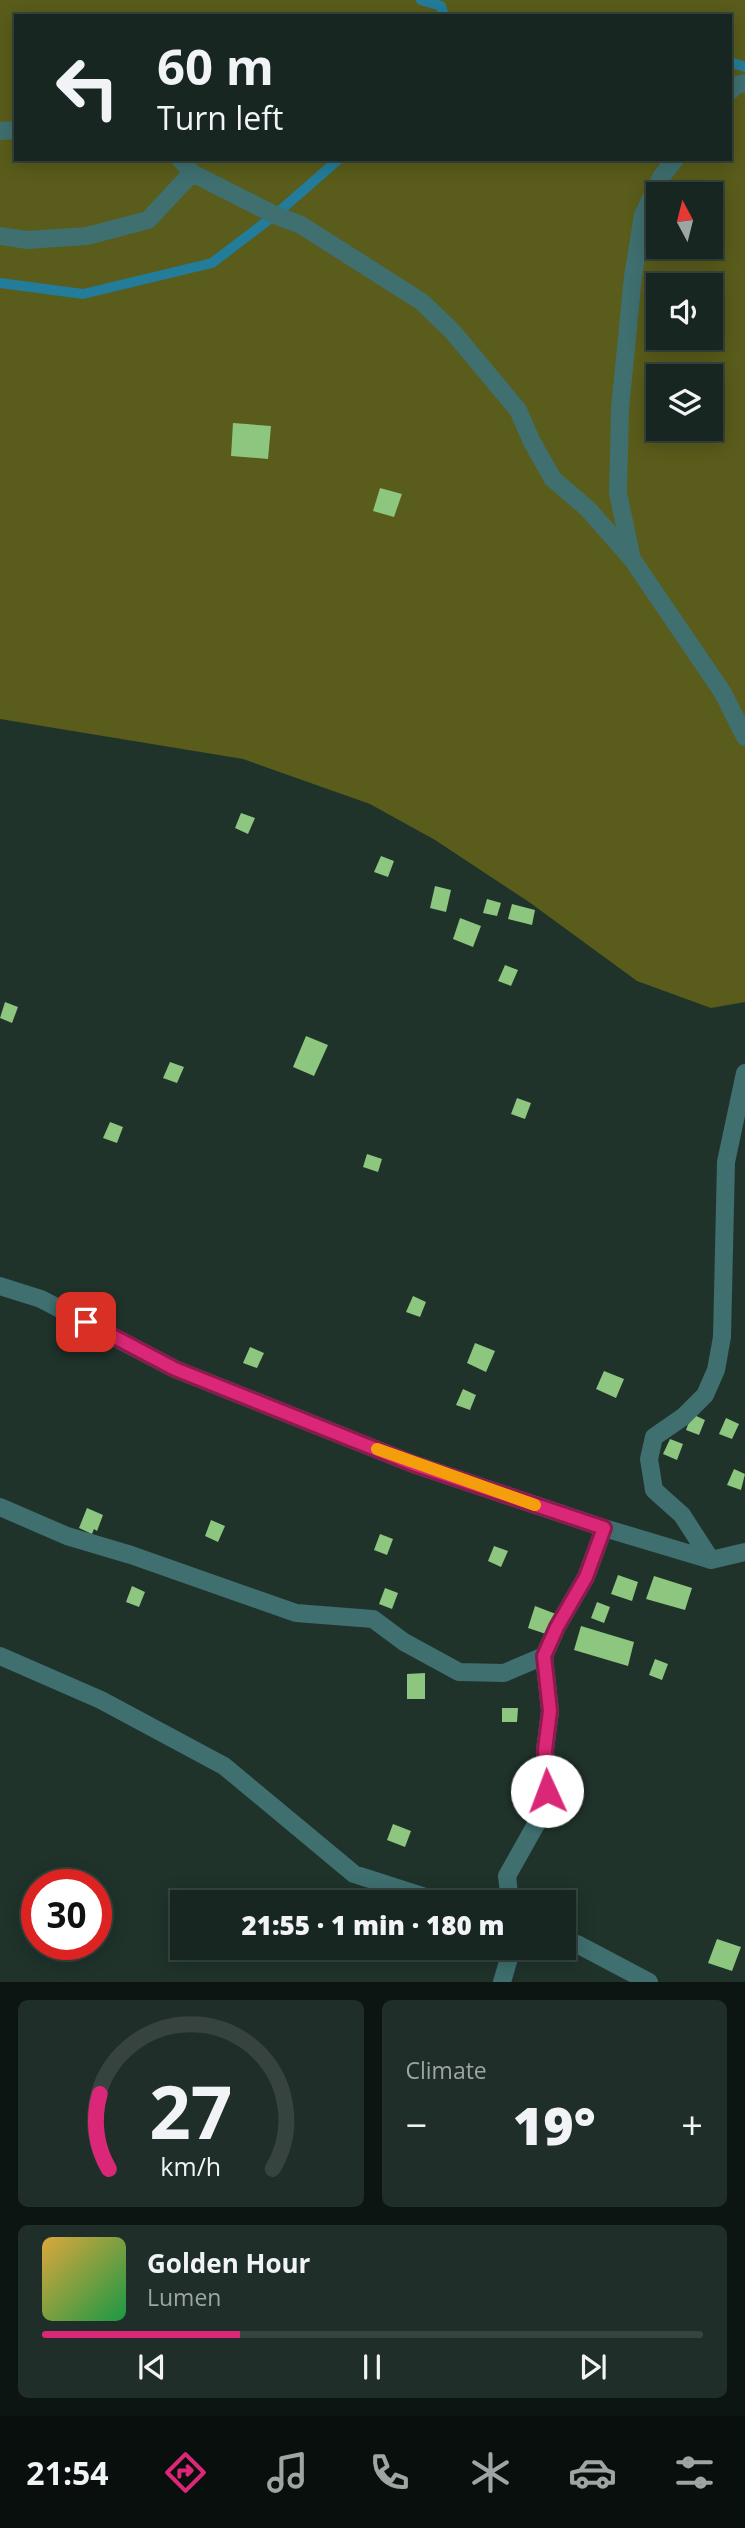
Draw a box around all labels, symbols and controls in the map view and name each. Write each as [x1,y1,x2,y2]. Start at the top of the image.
text: 60 m [157,33,274,99]
icon: left [42,42,133,133]
text: Turn left [157,96,283,139]
north arrow [646,182,723,259]
map controls [646,182,723,441]
button: sound [646,273,723,350]
button: layers [646,364,723,441]
pin [56,1292,116,1352]
icon: arrive [67,1303,105,1341]
position arrow [510,1754,584,1828]
speed limit sign: 30 [21,1869,112,1960]
text: 21:55 · 1 min · 180 m [242,1907,504,1943]
text: Climate [406,2054,487,2086]
text: 27 [149,2062,232,2161]
text: 19° [513,2089,596,2160]
text: − [406,2098,427,2150]
text: + [681,2098,703,2150]
text: km/h [160,2149,221,2183]
text: Golden Hour [147,2245,310,2281]
text: Lumen [147,2281,221,2313]
icon: previous [133,2348,171,2386]
icon: pause [353,2348,391,2386]
icon: next [574,2348,612,2386]
icon: directions [161,2448,210,2497]
icon: music [263,2448,312,2497]
icon: phone [365,2448,414,2497]
icon: climate [466,2448,515,2497]
icon: car [568,2448,617,2497]
icon: filters [670,2448,719,2497]
text: 21:54 [26,2451,109,2494]

